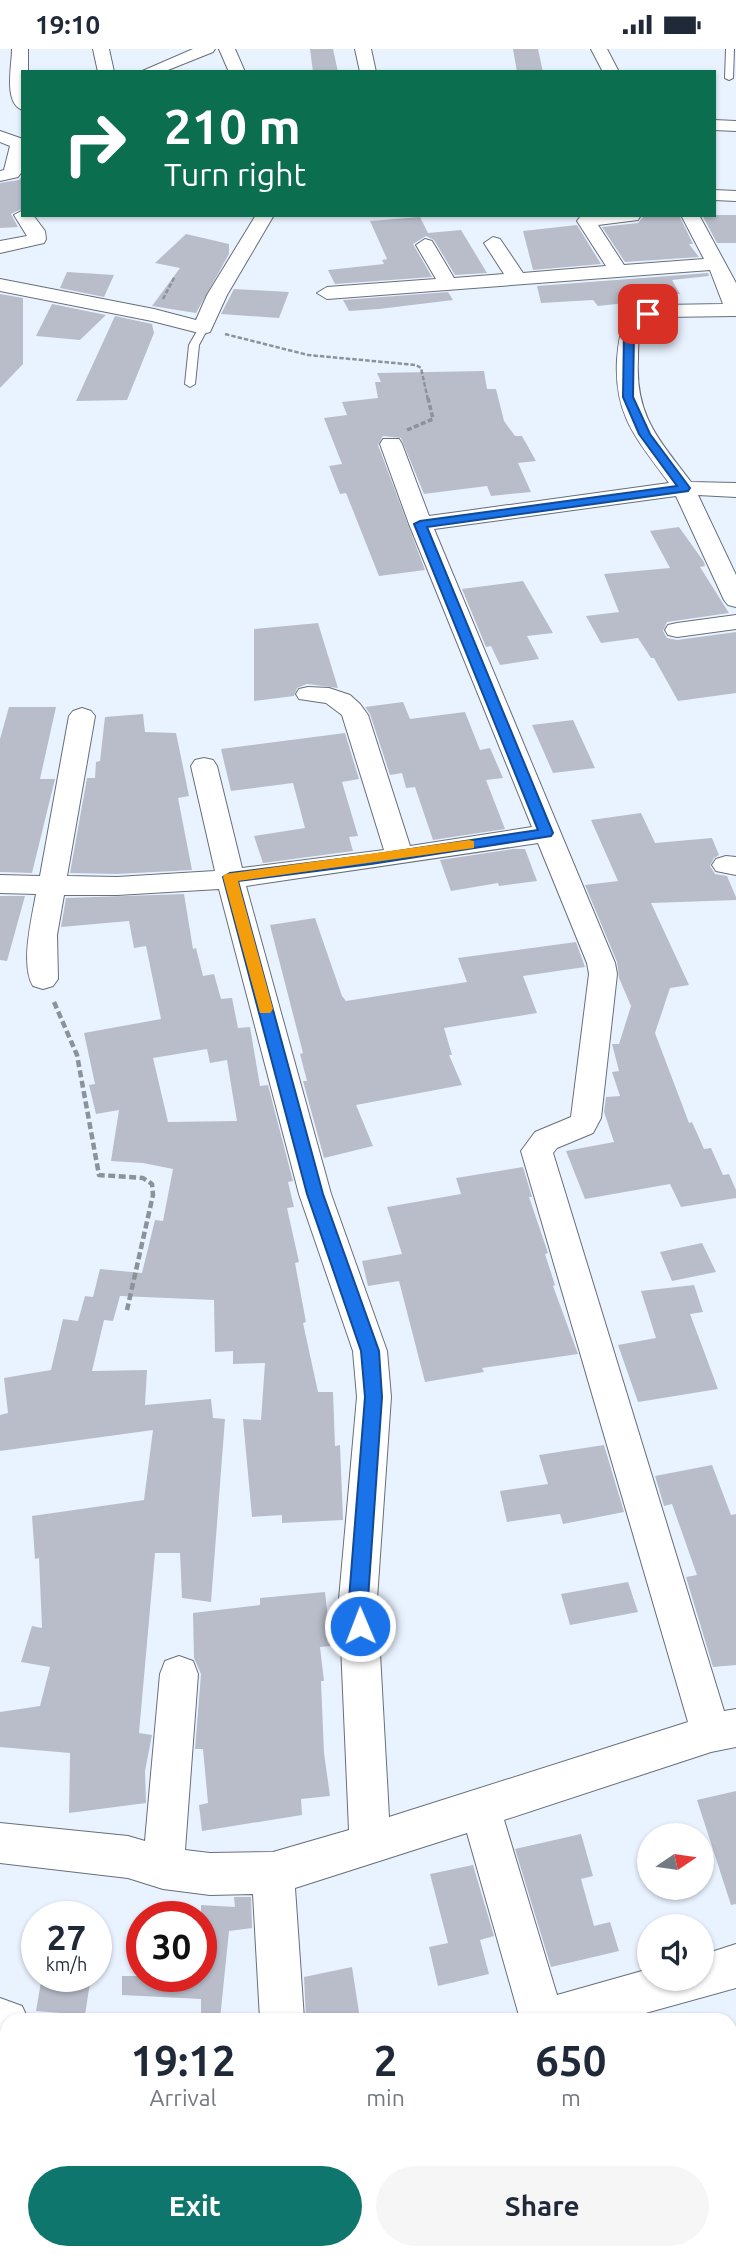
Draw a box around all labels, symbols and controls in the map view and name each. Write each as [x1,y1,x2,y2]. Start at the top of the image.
text: 19:10 [35,10,100,39]
icon: right [49,98,140,189]
text: 210 m [164,98,301,153]
text: Turn right [164,156,306,192]
pin [618,284,678,344]
icon: arrive [629,295,667,333]
position arrow [323,1589,397,1663]
north arrow [637,1823,714,1901]
map controls [637,1823,714,1991]
speed limit sign: 30 [126,1901,217,1992]
button: sound [637,1914,714,1991]
text: 27 [47,1917,86,1957]
text: km/h [46,1954,87,1974]
text: 19:12 [131,2037,236,2084]
text: 2 [374,2037,397,2084]
text: 650 [535,2037,606,2084]
text: Arrival [150,2085,217,2110]
text: min [366,2085,405,2110]
text: m [561,2085,581,2110]
button: Exit [28,2166,362,2246]
button: Share [376,2166,709,2246]

